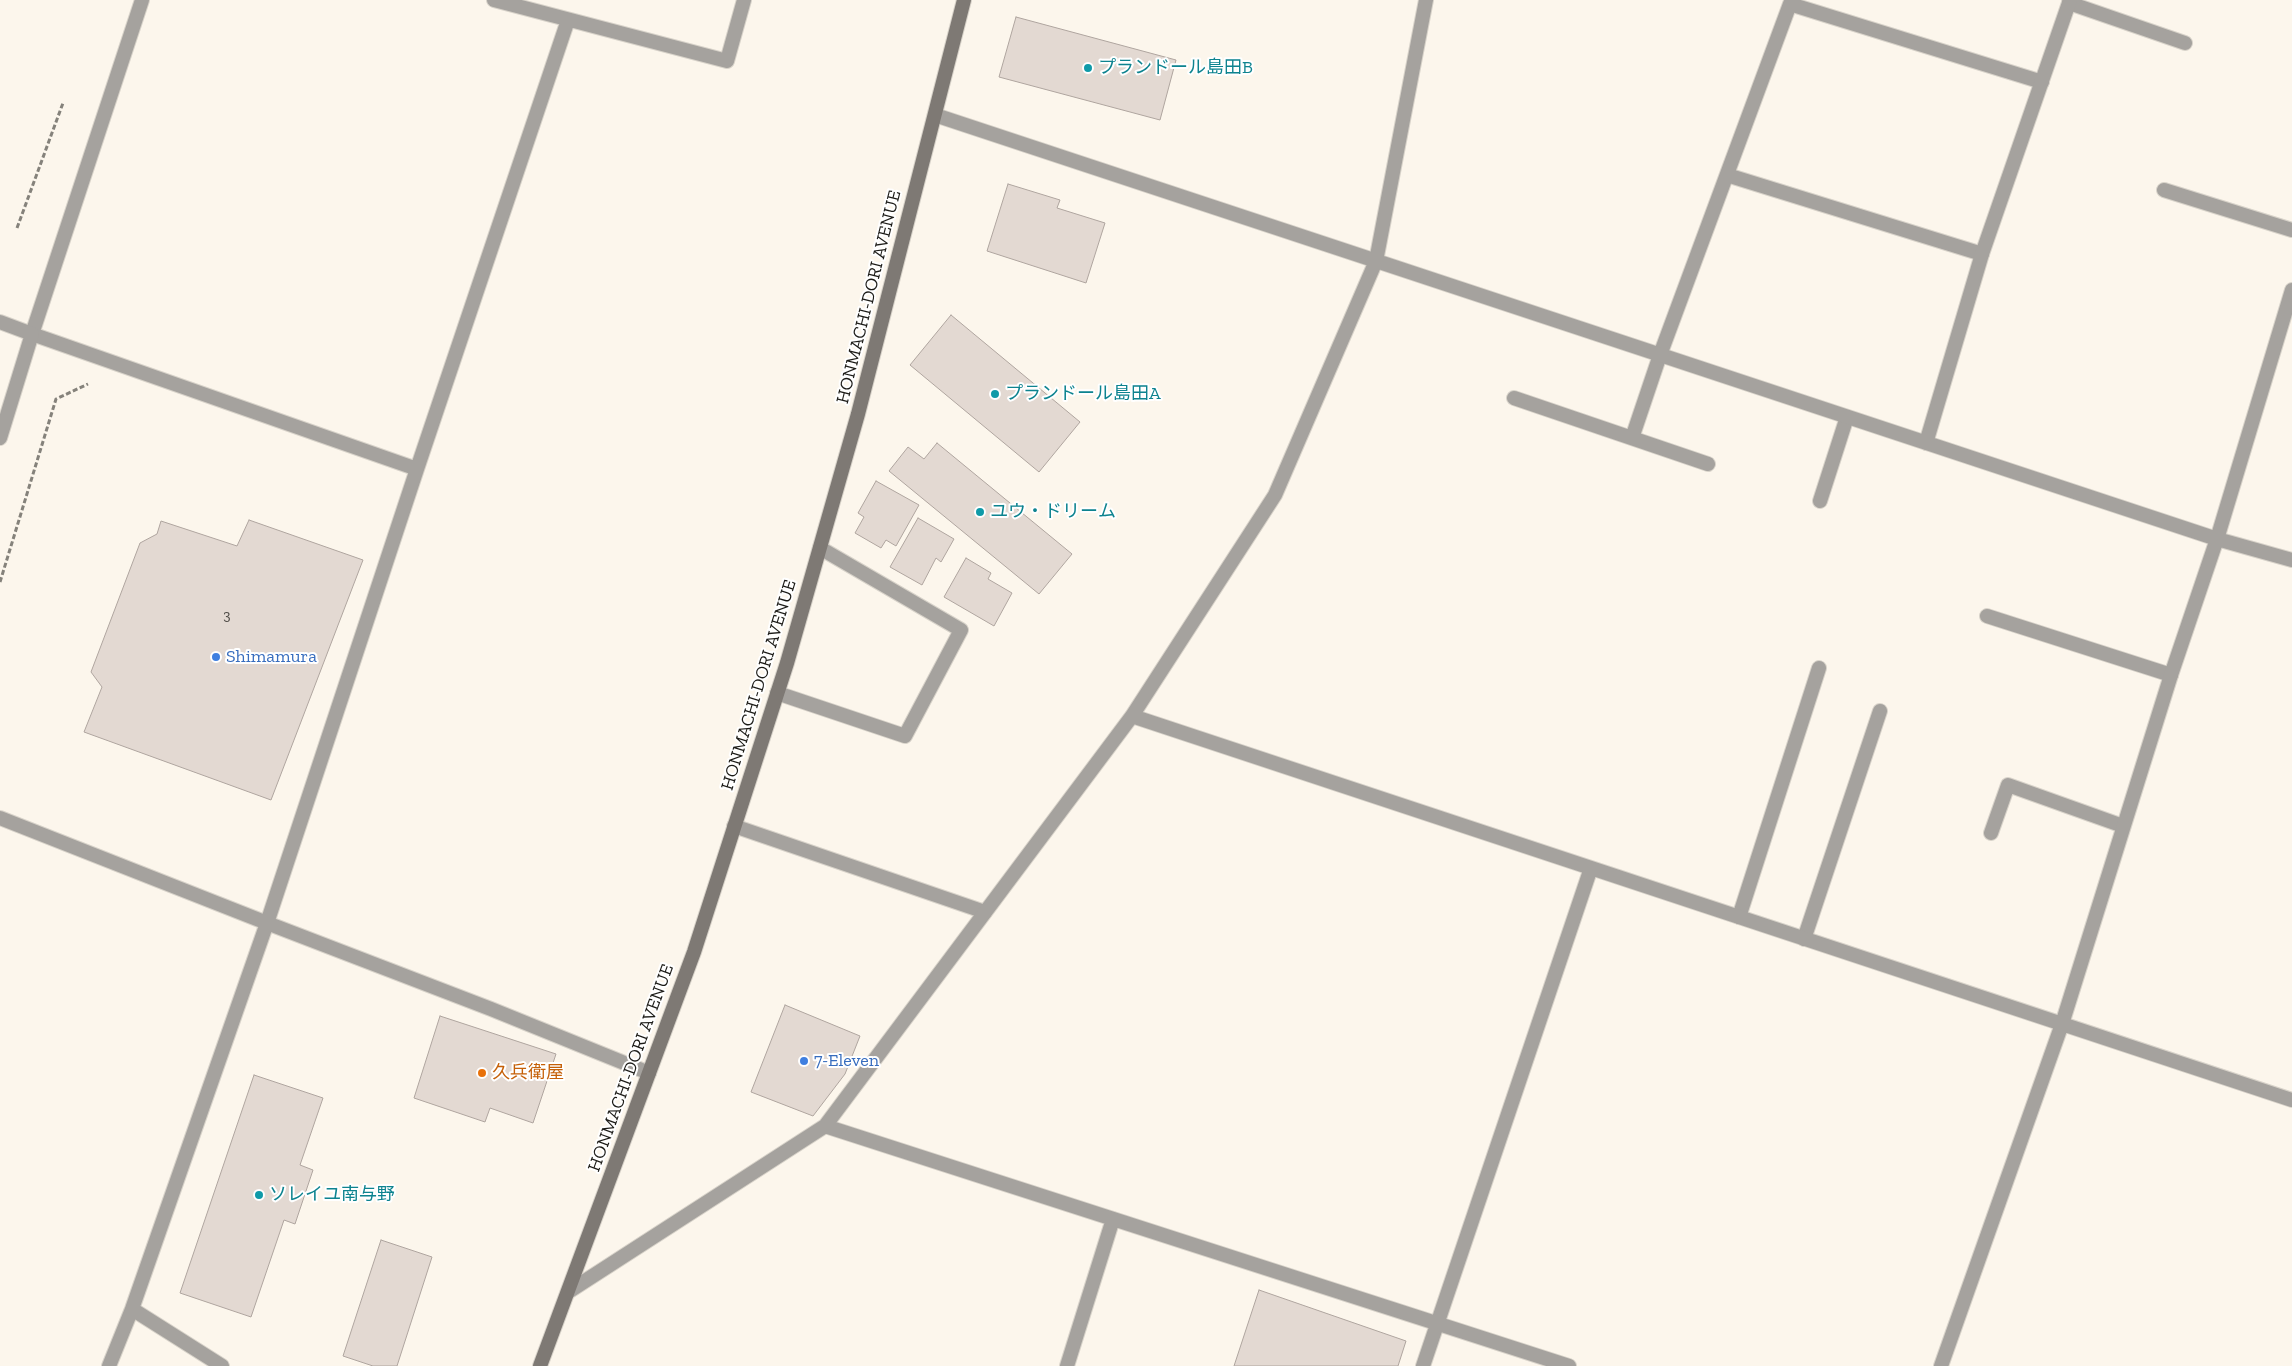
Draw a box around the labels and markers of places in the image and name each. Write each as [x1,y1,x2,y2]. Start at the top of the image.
place label: プランドール島田B [1098,57,1253,79]
marker: プランドール島田B [1082,62,1094,74]
place label: プランドール島田A [1005,383,1161,405]
marker: プランドール島田A [989,388,1001,400]
place label: ユウ・ドリーム [990,501,1116,523]
marker: ユウ・ドリーム [974,506,986,518]
place label: Shimamura [226,646,317,668]
marker: Shimamura [210,651,222,663]
place label: 7-Eleven [814,1050,879,1072]
marker: 7-Eleven [798,1055,810,1067]
place label: 久兵衛屋 [492,1062,564,1084]
marker: 久兵衛屋 [476,1067,488,1079]
place label: ソレイユ南与野 [269,1184,395,1206]
marker: ソレイユ南与野 [253,1189,265,1201]

